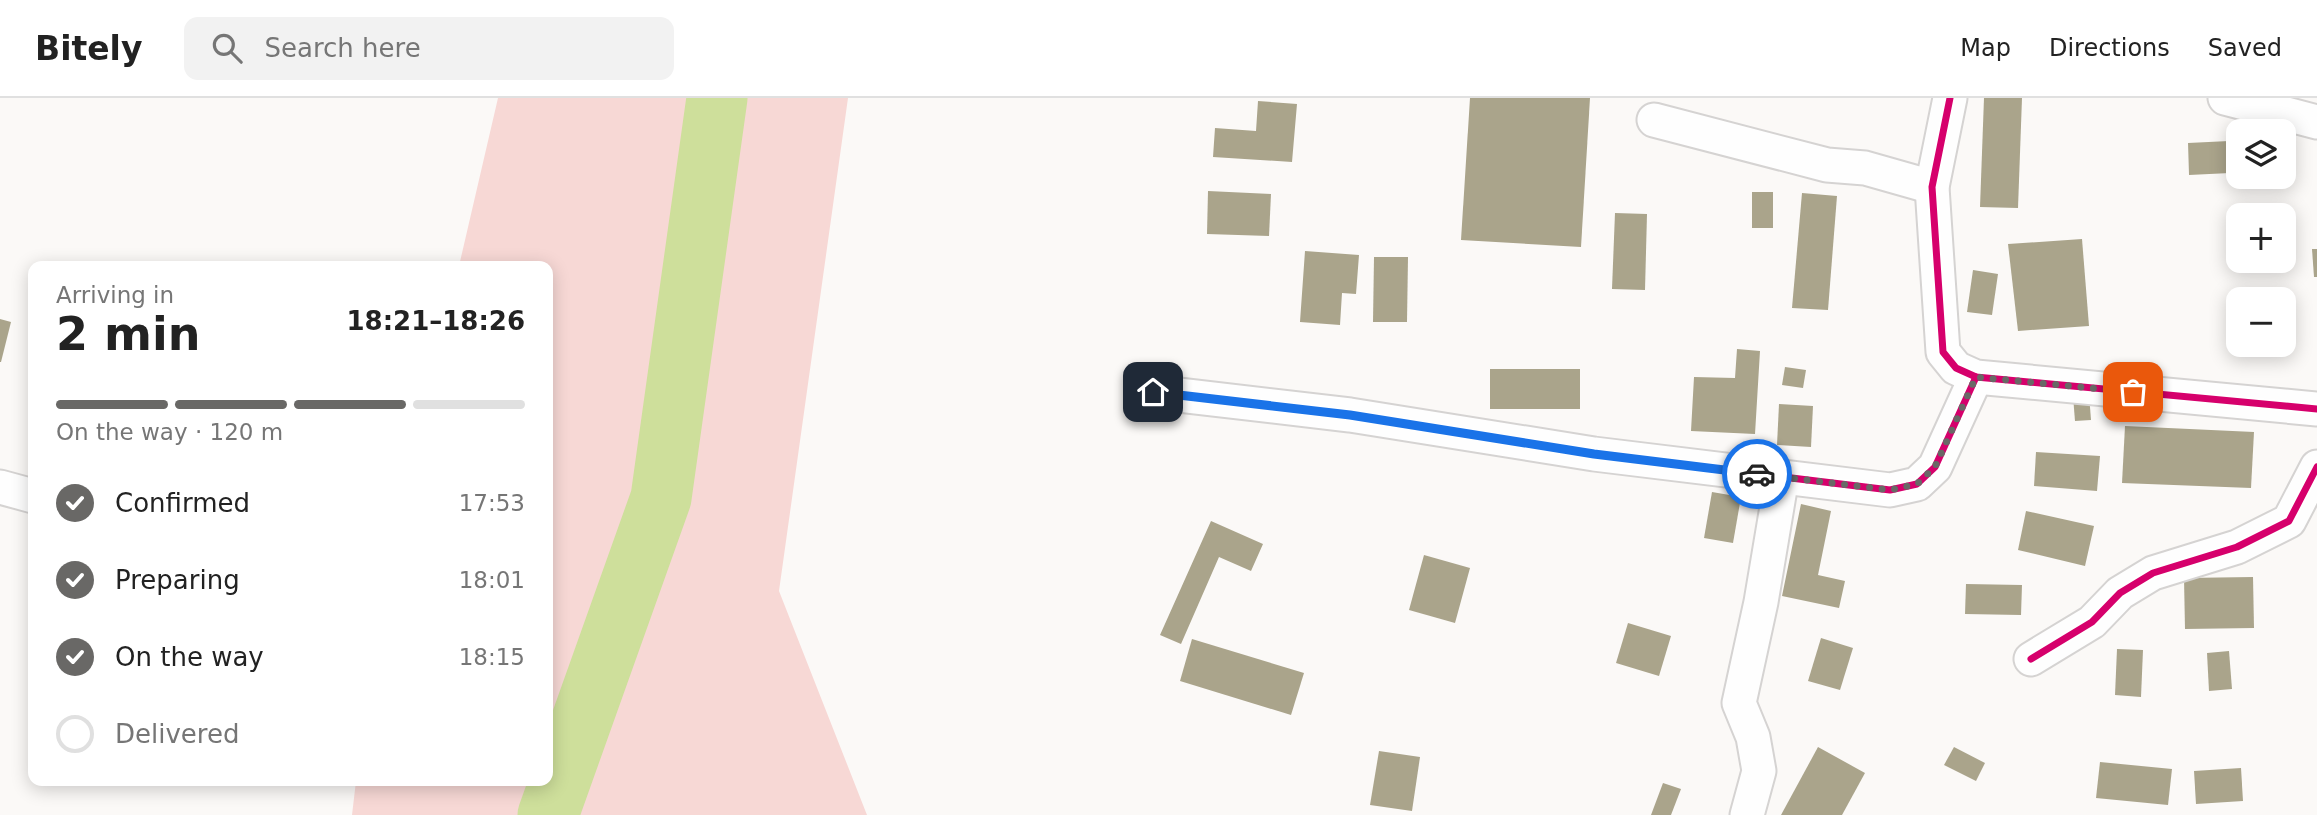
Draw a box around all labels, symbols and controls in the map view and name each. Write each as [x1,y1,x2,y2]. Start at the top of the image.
search box [184,17,674,80]
text: Bitely [35,29,142,68]
icon: search [208,29,246,67]
text: Search here [264,33,421,63]
text: Map [1960,34,2011,62]
text: Directions [2049,34,2170,62]
text: Saved [2208,34,2282,62]
map controls [2226,119,2296,357]
button: layers [2226,119,2296,189]
button: + [2226,203,2296,273]
text: Arriving in [56,282,174,308]
button: − [2226,287,2296,357]
text: 18:21–18:26 [346,306,525,336]
text: 2 min [56,307,200,361]
pin [1123,362,1183,422]
pin [2103,362,2163,422]
icon: home [1134,373,1172,411]
icon: bag [2114,373,2152,411]
text: On the way · 120 m [56,419,283,445]
courier [1722,439,1792,509]
icon: car [1738,455,1776,493]
icon: check [56,484,94,522]
text: Confirmed [115,488,250,518]
text: 17:53 [459,490,525,516]
icon: check [56,561,94,599]
text: Preparing [115,565,240,595]
text: 18:01 [459,567,525,593]
icon: check [56,638,94,676]
text: On the way [115,642,264,672]
text: 18:15 [459,644,525,670]
text: Delivered [115,719,239,749]

